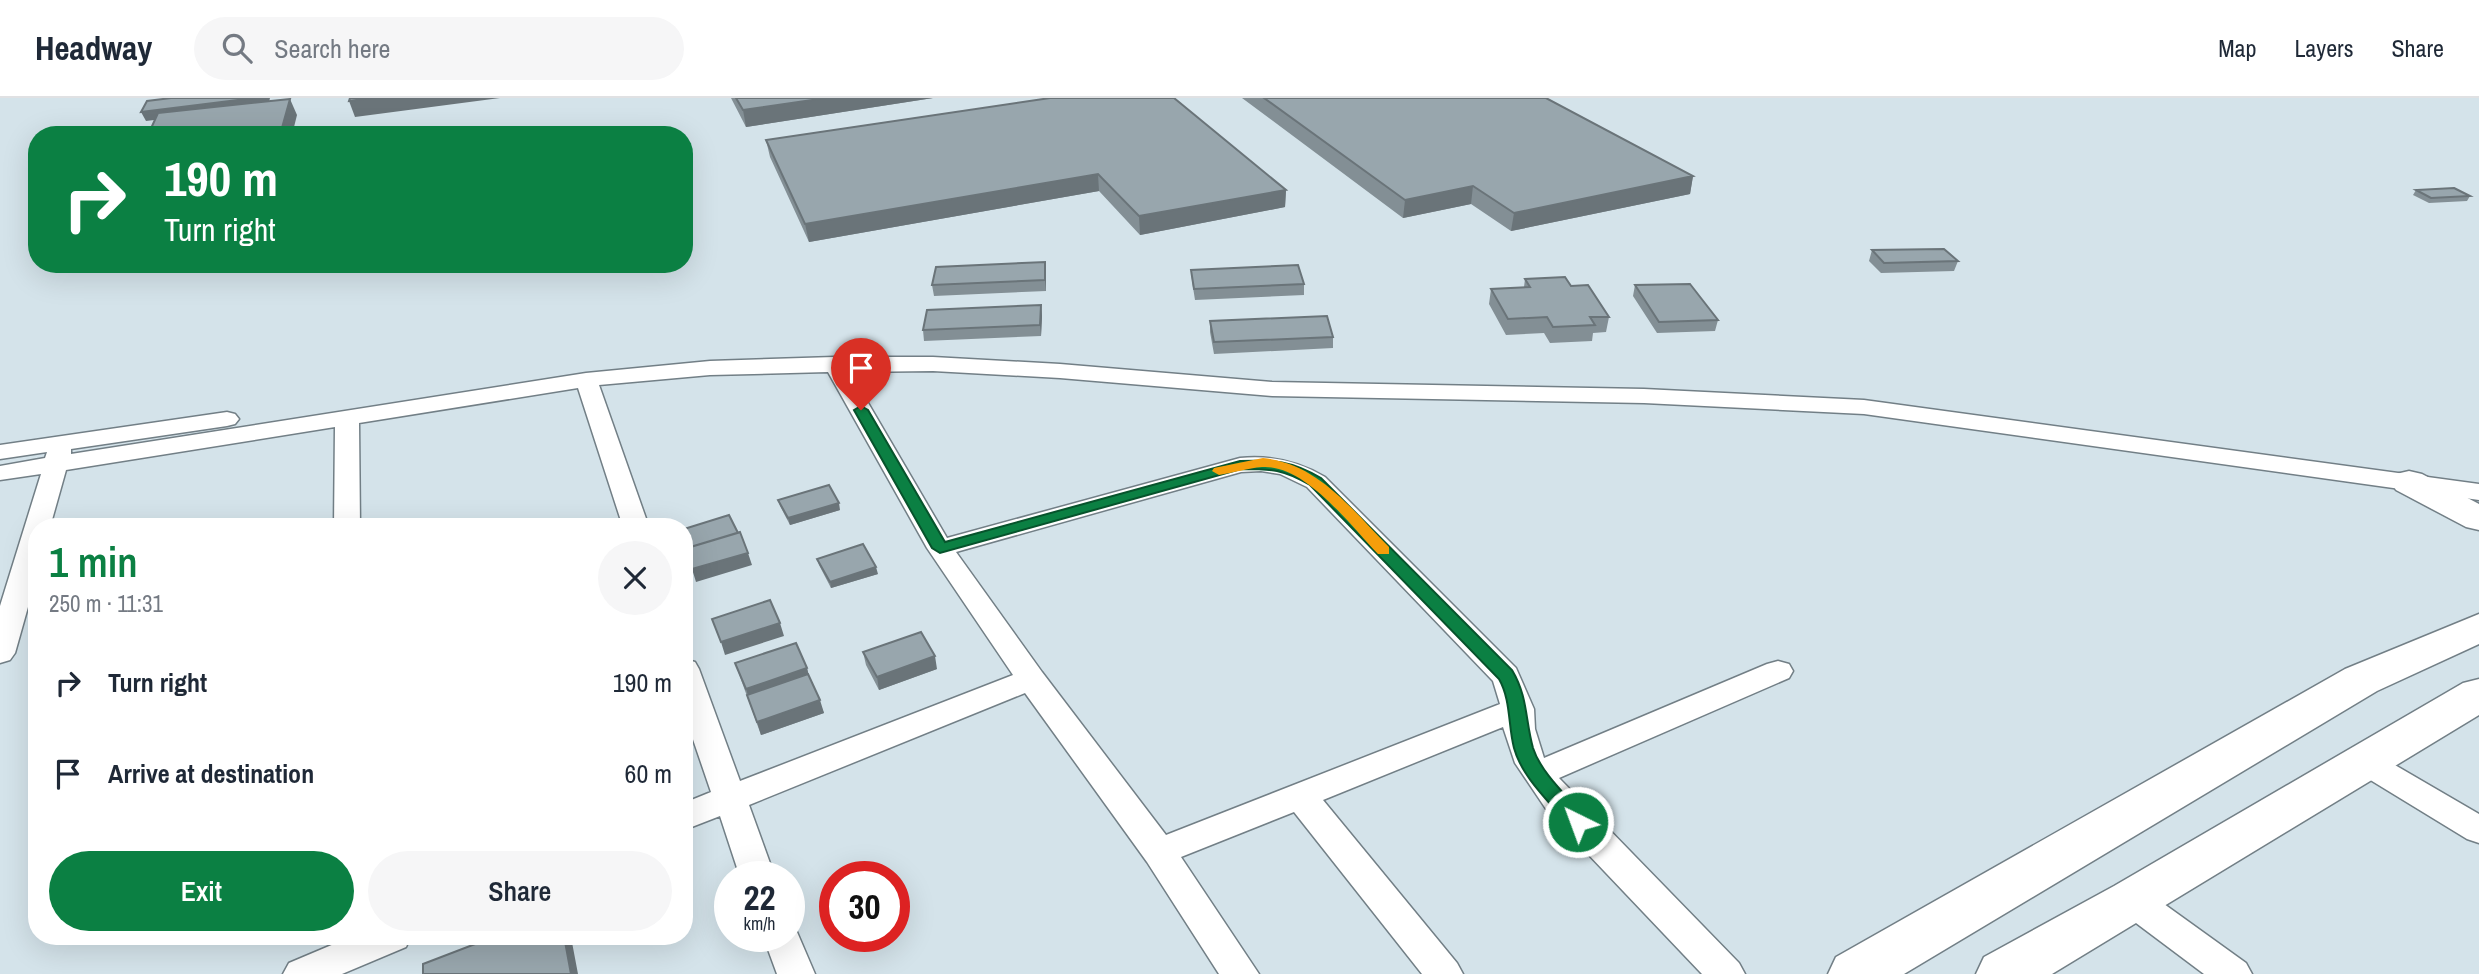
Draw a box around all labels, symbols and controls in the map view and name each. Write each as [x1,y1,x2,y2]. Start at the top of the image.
search box [194,17,684,80]
text: Headway [35,26,152,70]
icon: search [218,29,256,67]
text: Search here [274,31,390,66]
text: Map [2218,32,2256,64]
text: Layers [2294,32,2353,64]
text: Share [2391,32,2444,64]
text: 190 m [164,145,278,211]
icon: right [49,154,140,245]
text: Turn right [164,208,276,251]
pin [831,338,891,410]
icon: arrive [842,349,880,387]
text: 1 min [49,534,138,590]
button: close [598,541,672,615]
text: 250 m · 11:31 [49,588,163,619]
icon: right [49,664,87,702]
text: Turn right [108,665,207,700]
text: 190 m [613,665,672,700]
icon: arrive [49,755,87,793]
text: Arrive at destination [108,756,314,791]
text: 60 m [625,756,672,791]
position arrow [1541,785,1615,859]
button: Exit [49,851,354,931]
button: Share [368,851,672,931]
speed limit sign: 30 [819,861,910,952]
text: 22 [744,874,775,921]
text: km/h [744,911,776,936]

